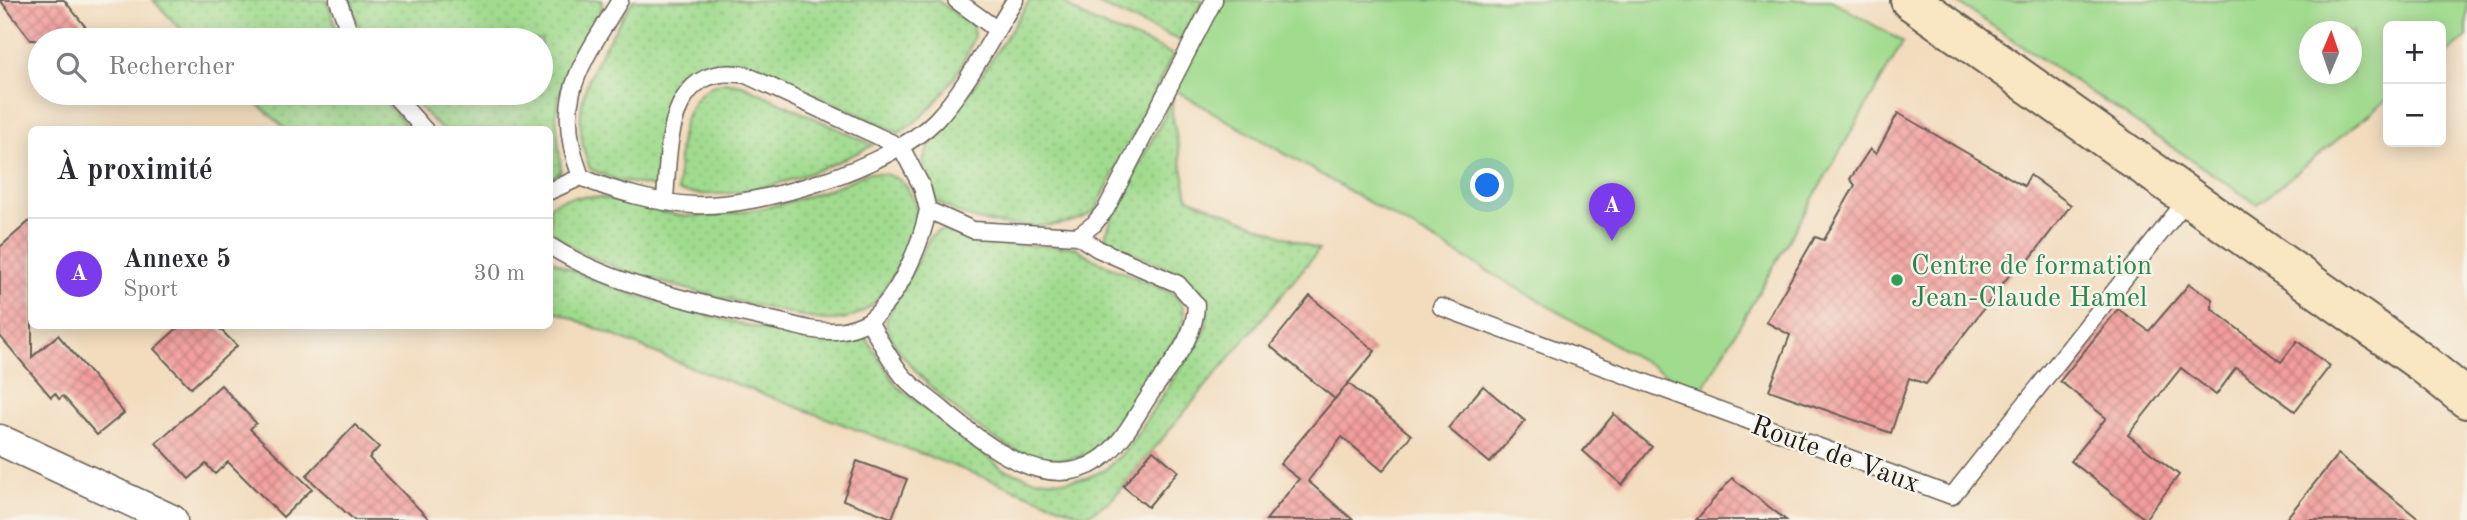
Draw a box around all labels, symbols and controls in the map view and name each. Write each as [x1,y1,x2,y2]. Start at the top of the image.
north arrow [2299,21,2362,84]
map controls [2383,21,2446,147]
button: + [2383,21,2446,84]
search box [28,28,553,105]
icon: search [52,48,90,86]
text: Rechercher [108,54,235,80]
button: − [2383,84,2446,147]
text: À proximité [56,156,213,186]
your location [1470,168,1504,202]
pin: A [1589,183,1635,241]
text: Annexe 5 [123,247,231,273]
place label: Centre de formation Jean-Claude Hamel [1911,253,2152,313]
text: A [70,262,88,285]
text: 30 m [474,262,525,285]
marker: Centre de formation Jean-Claude Hamel [1889,272,1905,288]
text: Sport [123,278,178,301]
street label: Route de Vaux [1747,412,1923,499]

